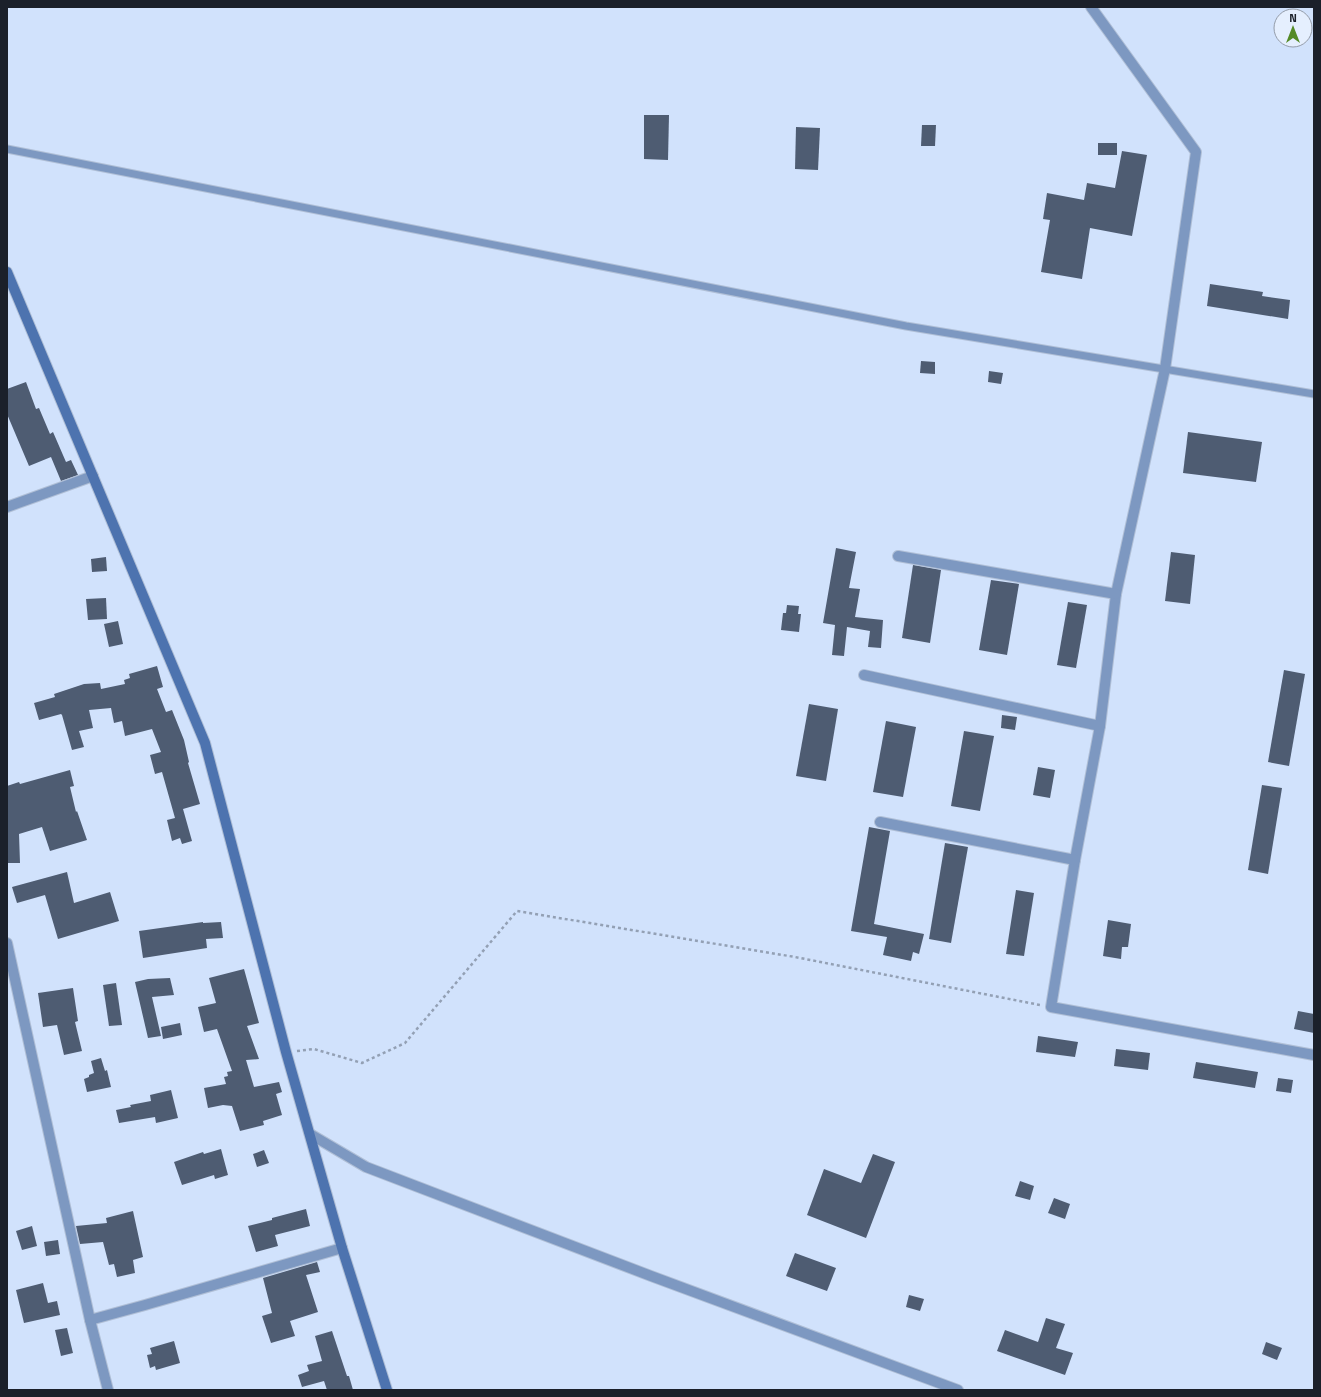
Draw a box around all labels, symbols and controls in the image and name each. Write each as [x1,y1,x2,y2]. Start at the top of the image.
north arrow [1273,8,1313,48]
text: N [1289,10,1297,26]

